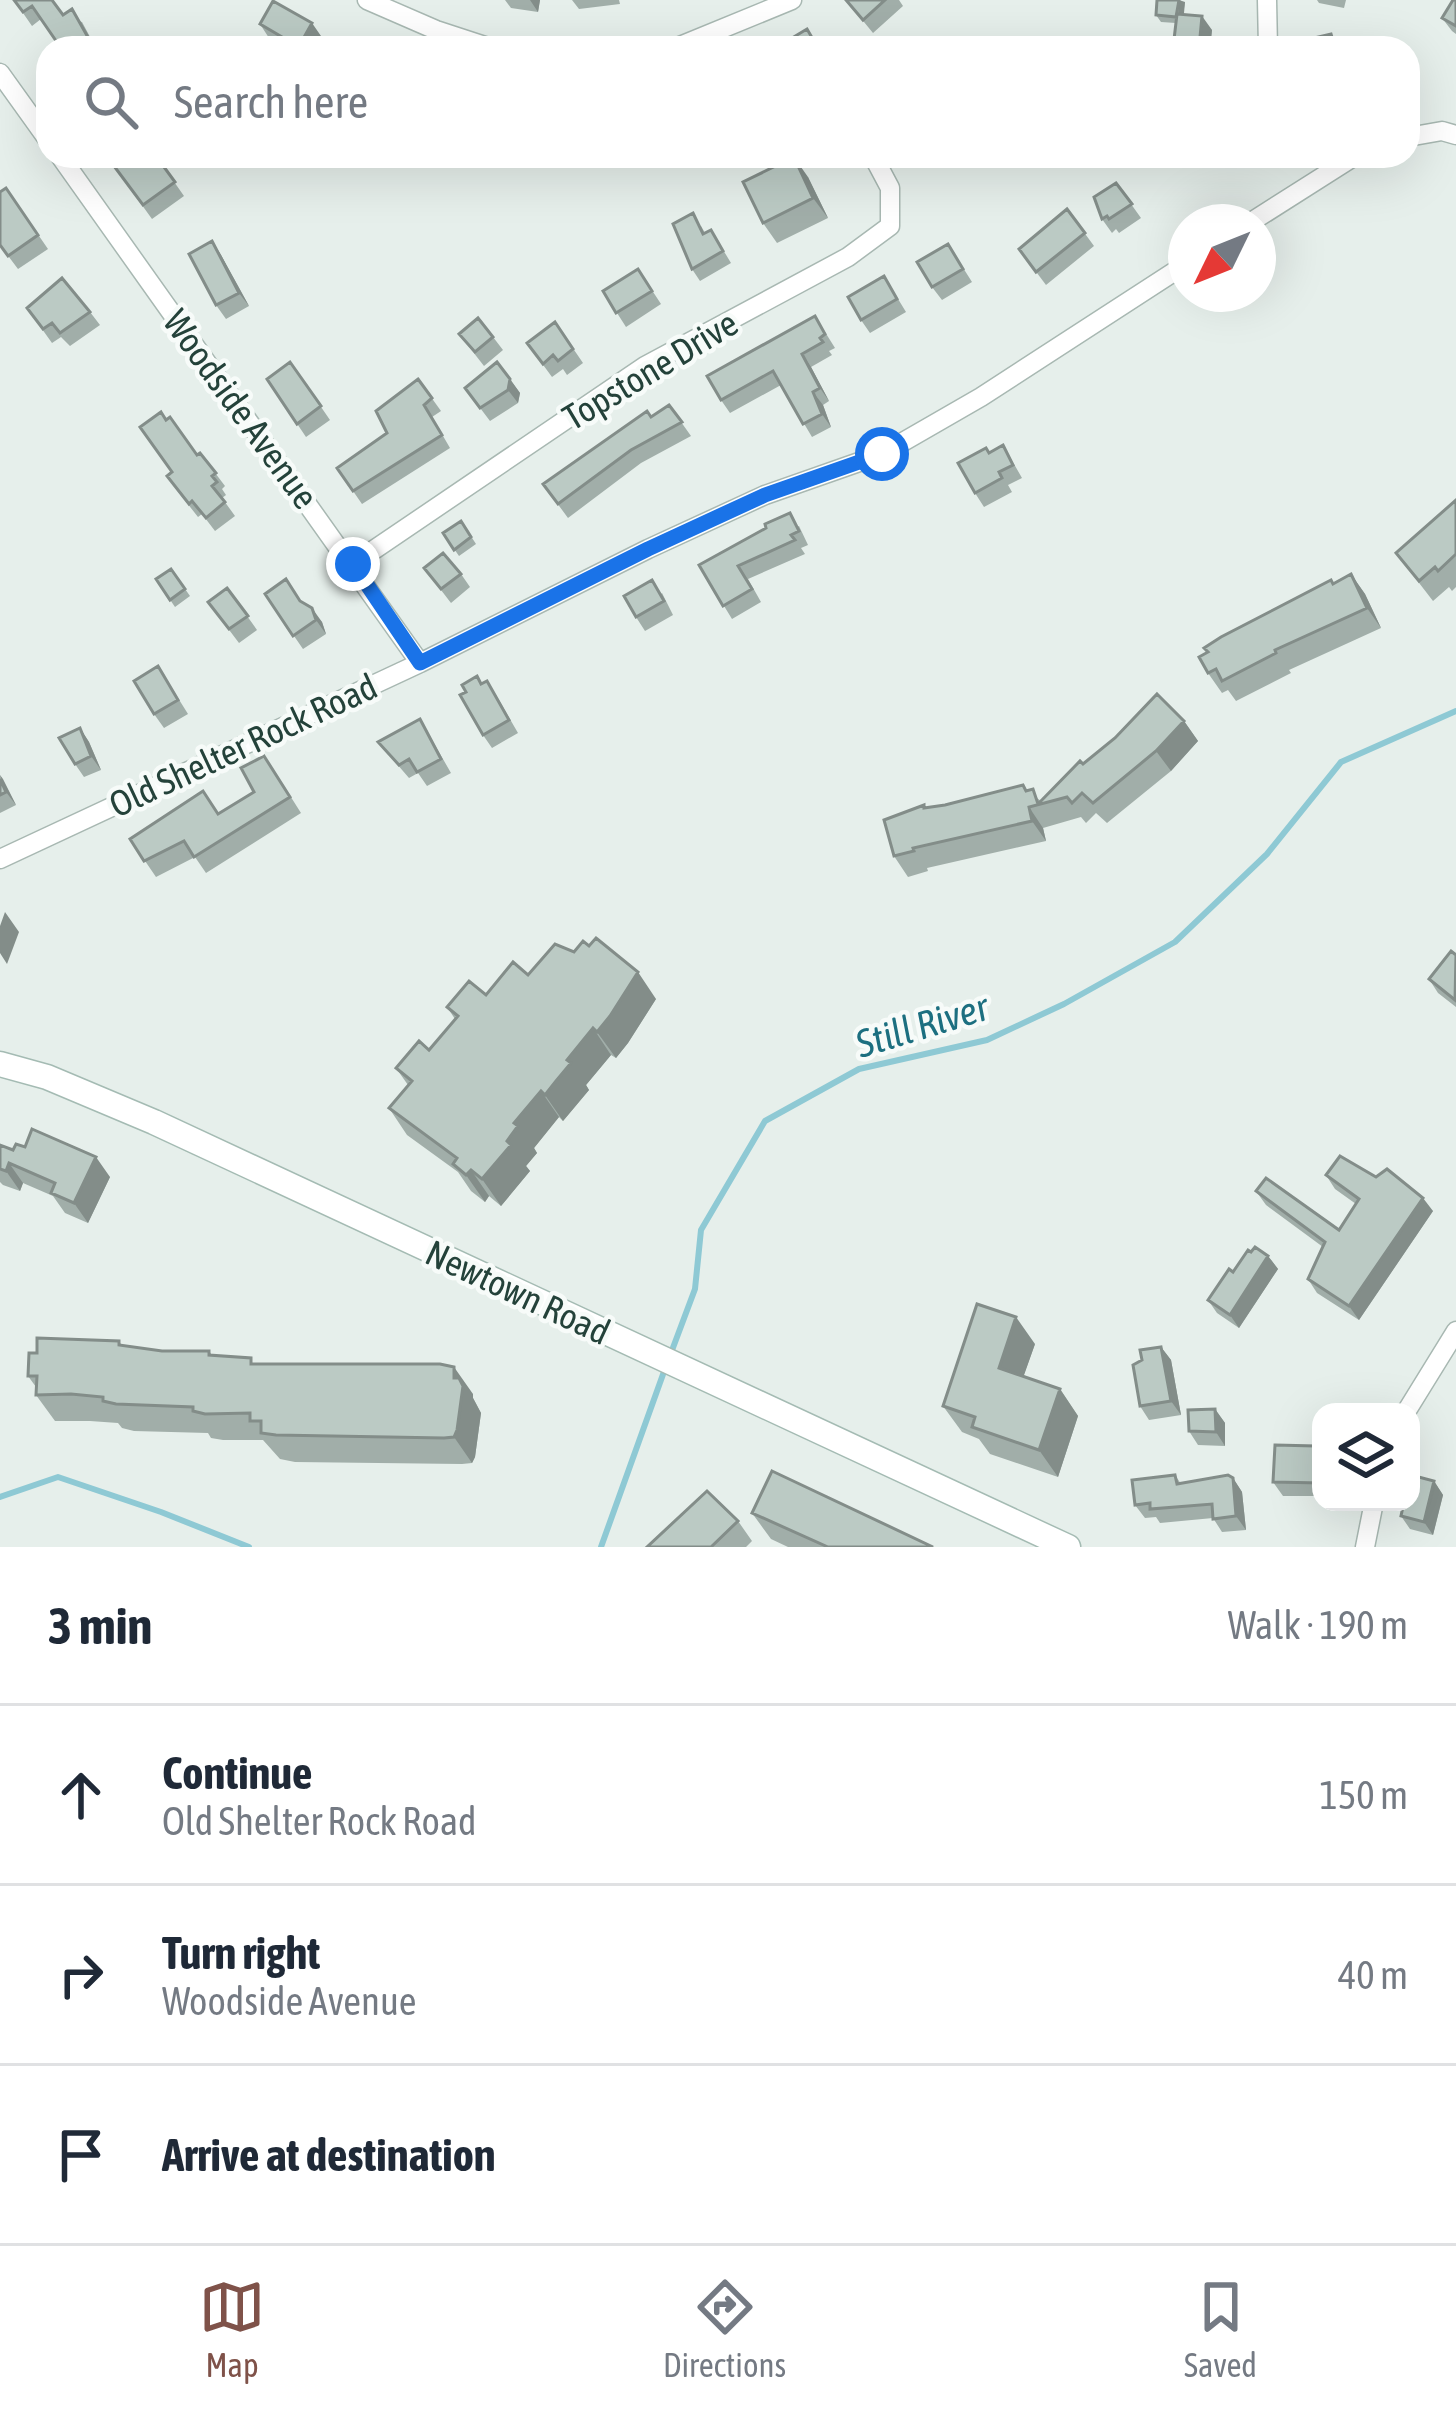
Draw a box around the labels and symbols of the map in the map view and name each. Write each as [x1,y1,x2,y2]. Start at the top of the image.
north arrow [1168,204,1276,312]
street label: Woodside Avenue [155,302,327,516]
street label: Topstone Drive [555,302,745,438]
route start [855,427,909,481]
route end [326,537,380,591]
street label: Old Shelter Rock Road [103,665,383,825]
water label: Still River [850,984,995,1066]
street label: Newtown Road [419,1231,617,1353]

